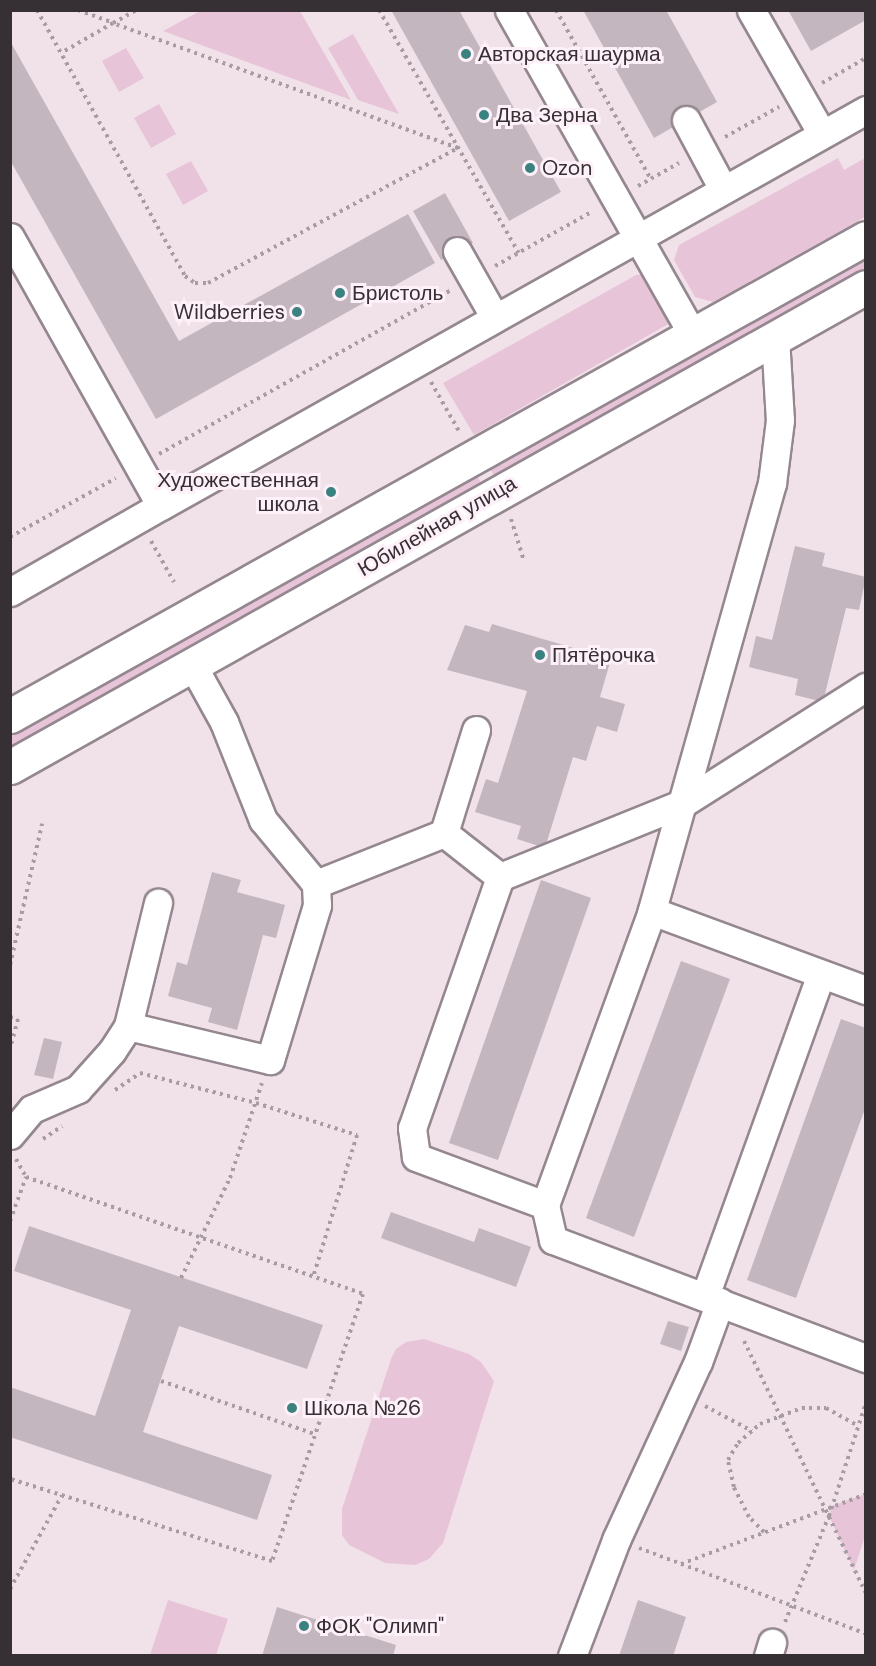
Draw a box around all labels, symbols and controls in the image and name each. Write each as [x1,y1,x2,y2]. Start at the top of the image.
place label: Авторская шаурма [478,41,661,67]
marker: Авторская шаурма [459,47,473,61]
place label: Два Зерна [496,102,598,128]
marker: Два Зерна [477,108,491,122]
place label: Ozon [542,155,592,181]
marker: Ozon [523,161,537,175]
place label: Бристоль [352,280,443,306]
marker: Бристоль [333,286,347,300]
place label: Wildberries [174,299,285,325]
marker: Wildberries [290,305,304,319]
place label: Художественная школа [157,467,319,517]
street label: Юбилейная улица [353,470,521,582]
marker: Художественная школа [324,485,338,499]
place label: Пятёрочка [552,642,655,668]
marker: Пятёрочка [533,648,547,662]
place label: Школа №26 [304,1395,421,1421]
marker: Школа №26 [285,1401,299,1415]
place label: ФОК "Олимп" [316,1613,444,1639]
marker: ФОК "Олимп" [297,1619,311,1633]

